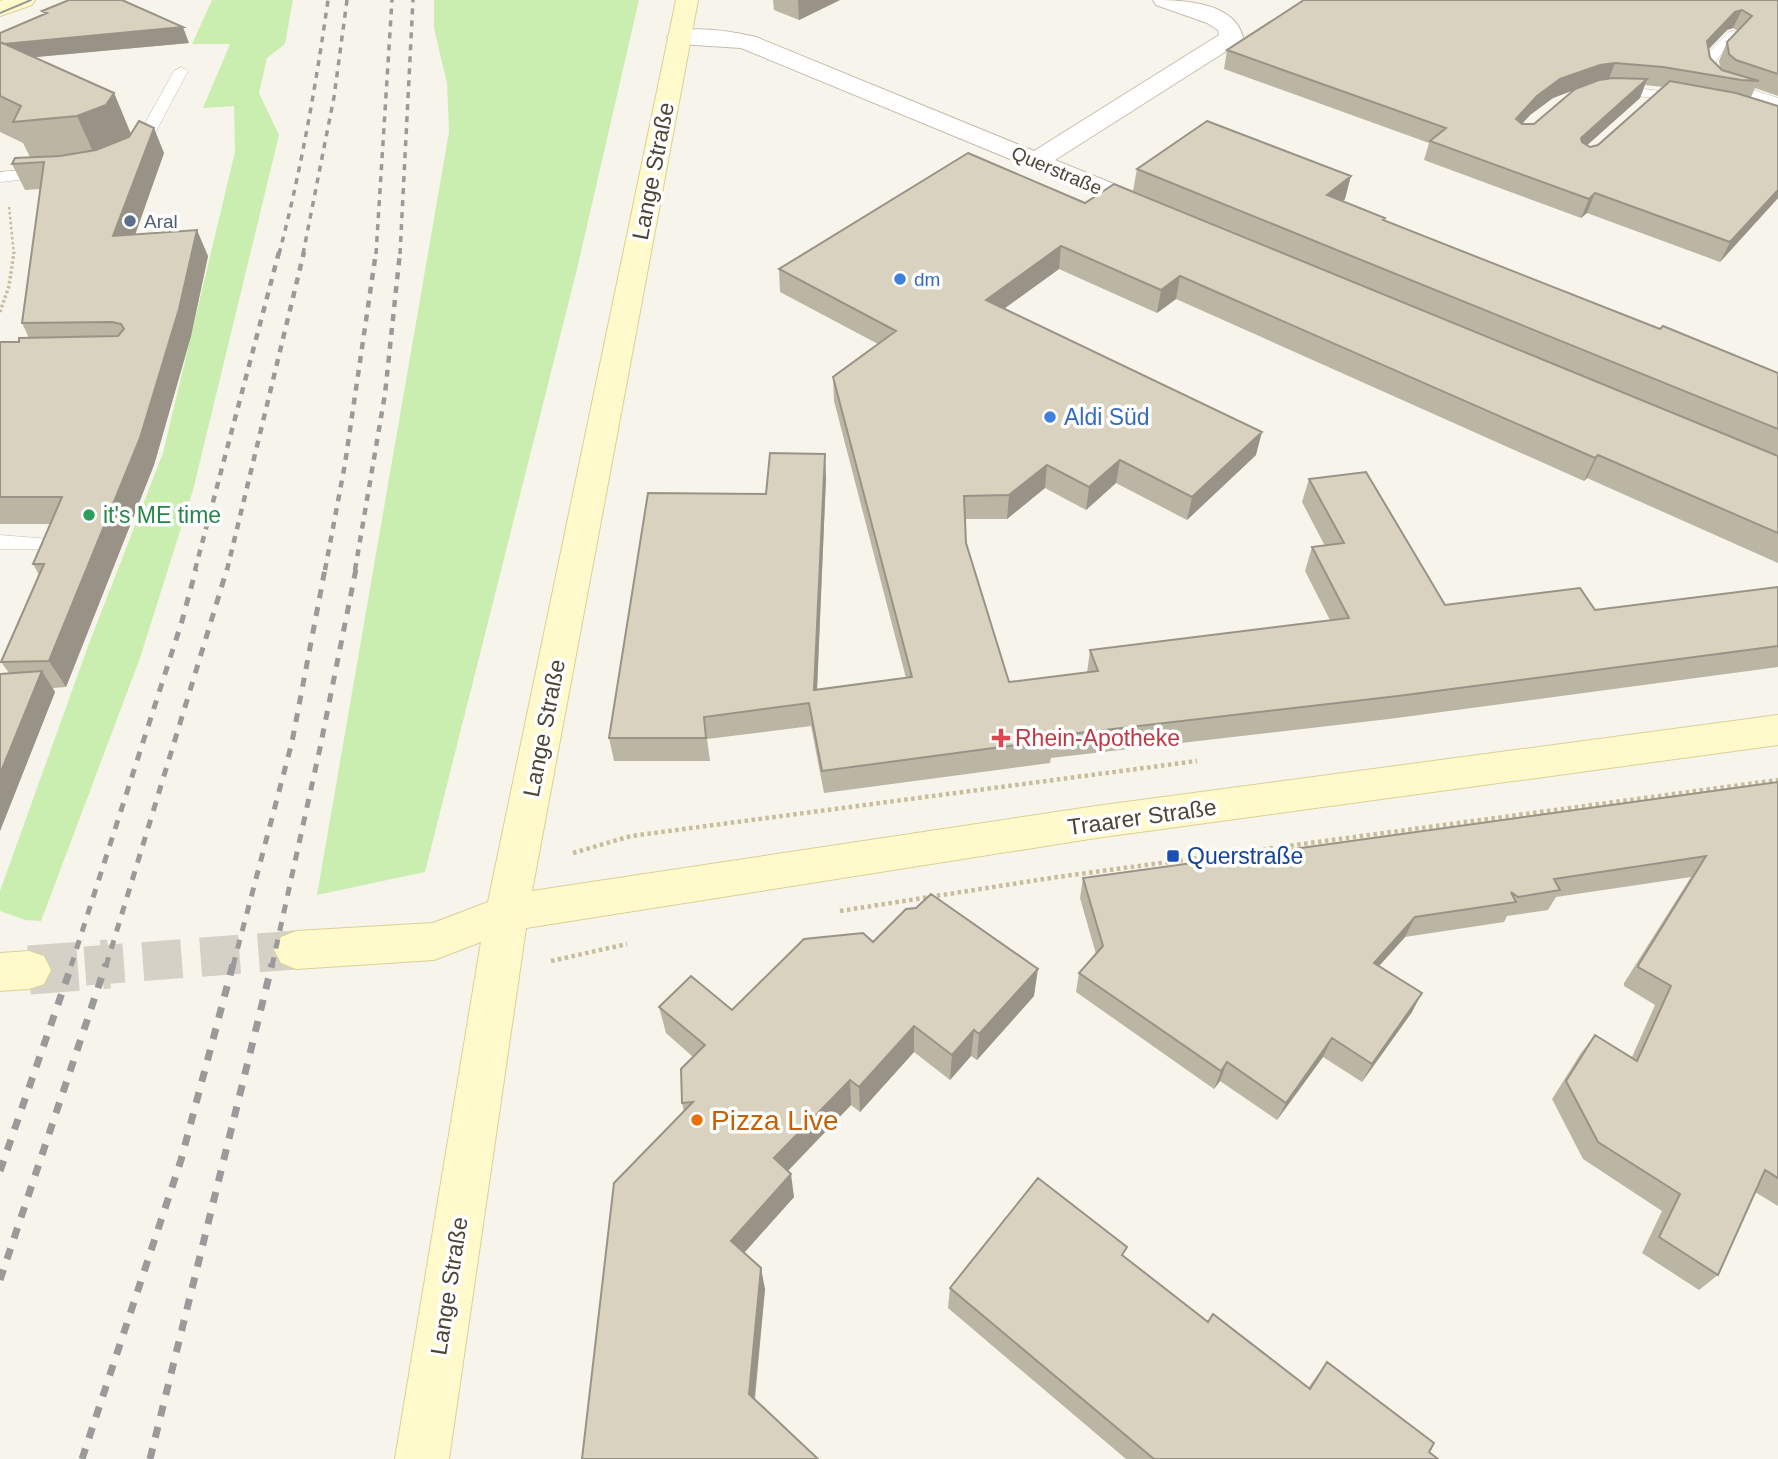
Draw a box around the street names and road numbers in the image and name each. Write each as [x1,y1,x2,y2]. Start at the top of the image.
street label: Lange Straße [627,100,679,242]
street label: Querstraße [1008,142,1105,199]
street label: Lange Straße [518,657,570,799]
street label: Traarer Straße [1066,794,1218,840]
street label: Lange Straße [425,1215,473,1357]

